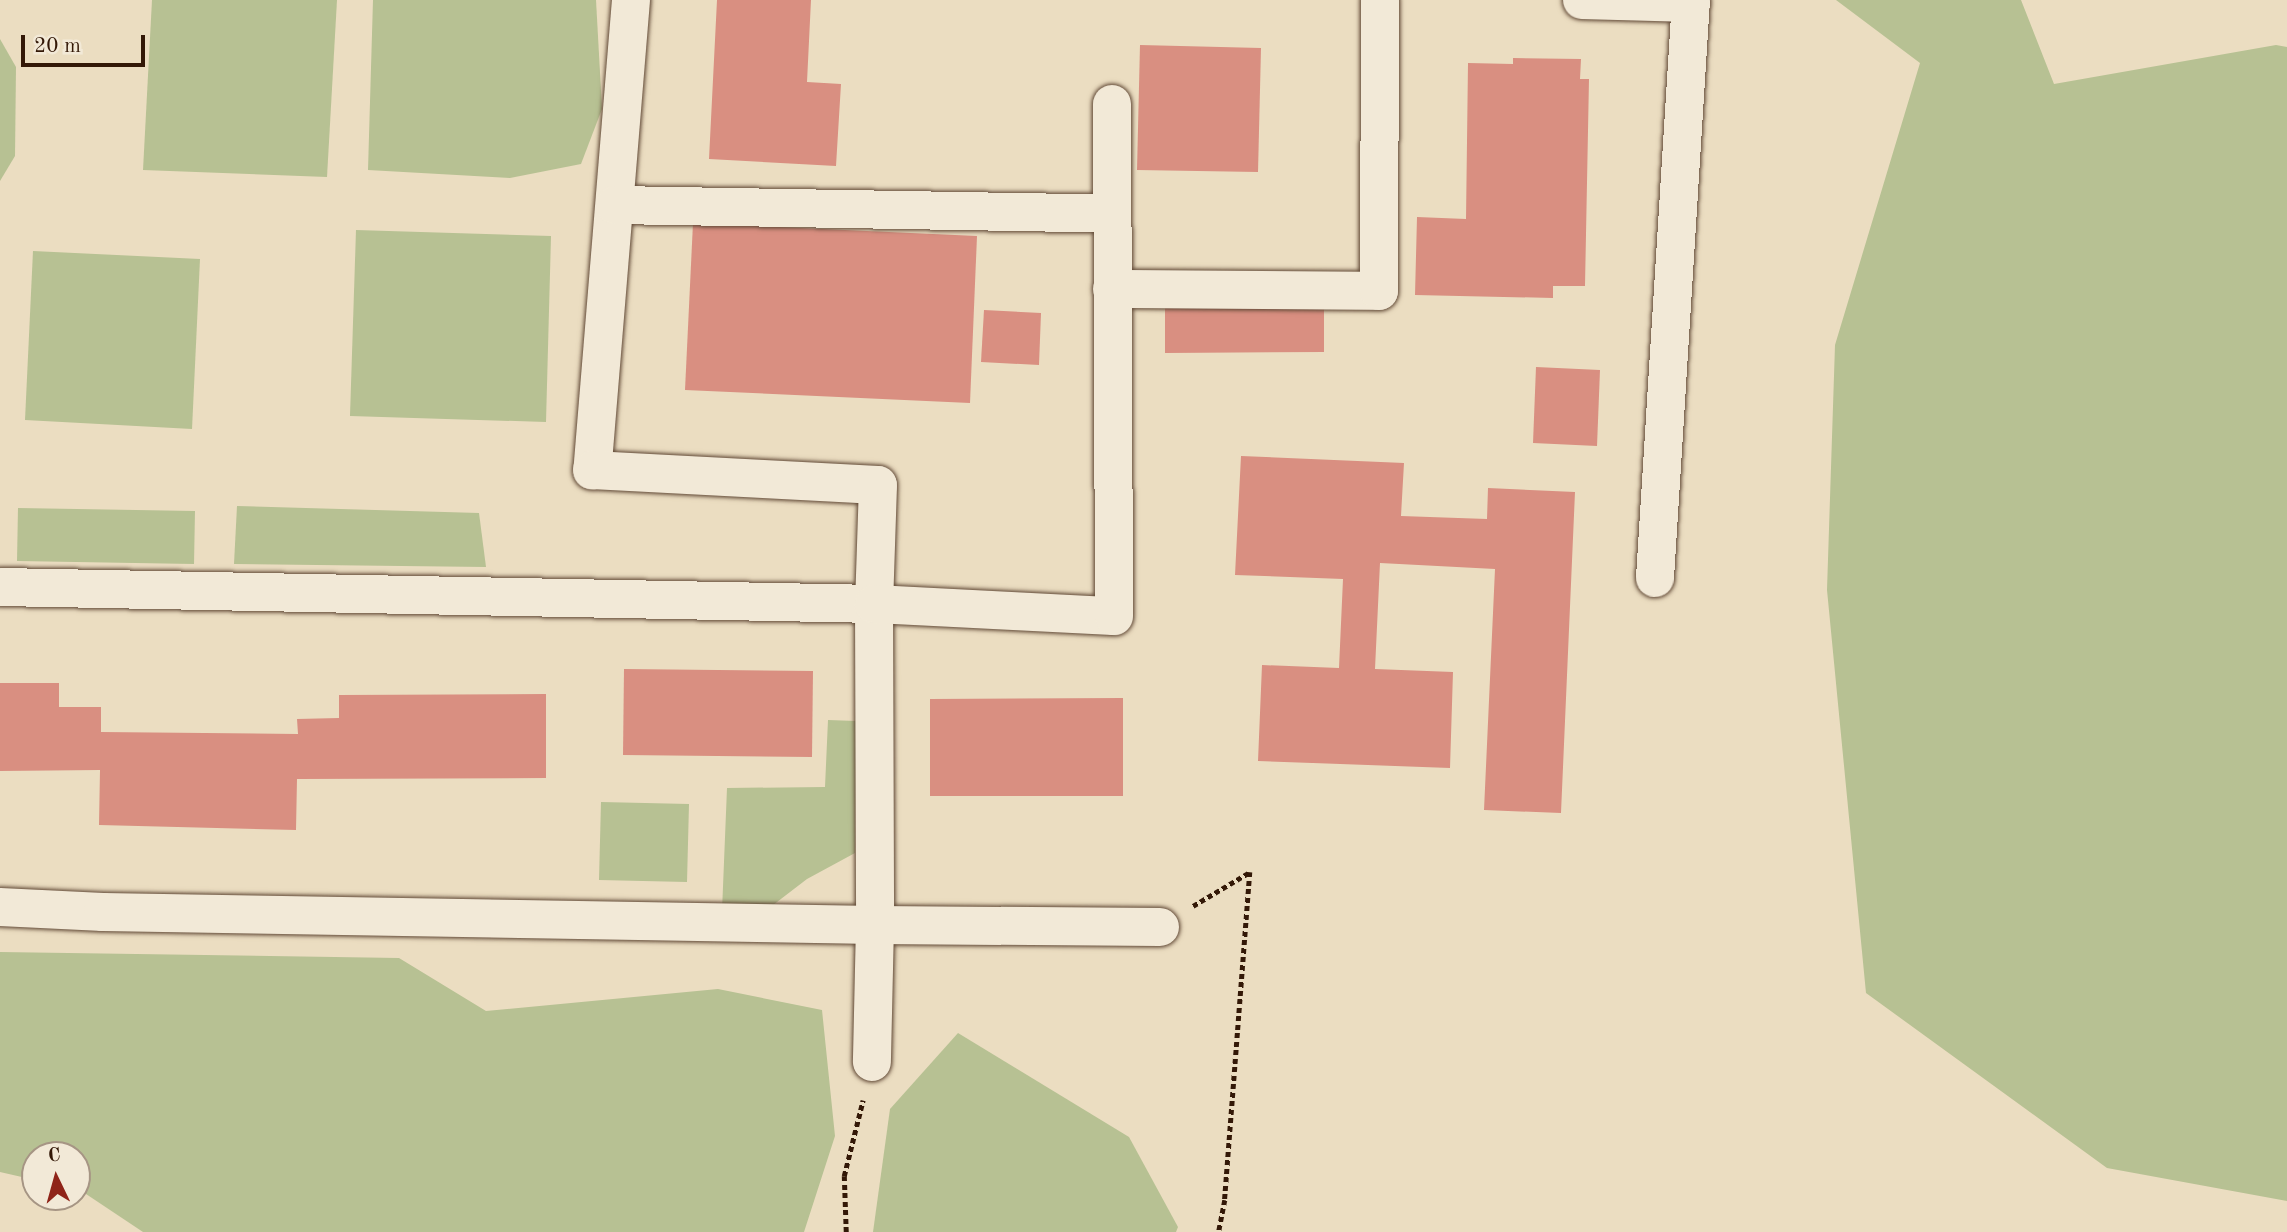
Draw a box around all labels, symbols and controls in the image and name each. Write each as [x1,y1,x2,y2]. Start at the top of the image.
scale bar [24,21,149,65]
text: 20 m [34,36,81,57]
north arrow [21,1141,91,1211]
text: С [47,1147,61,1167]

